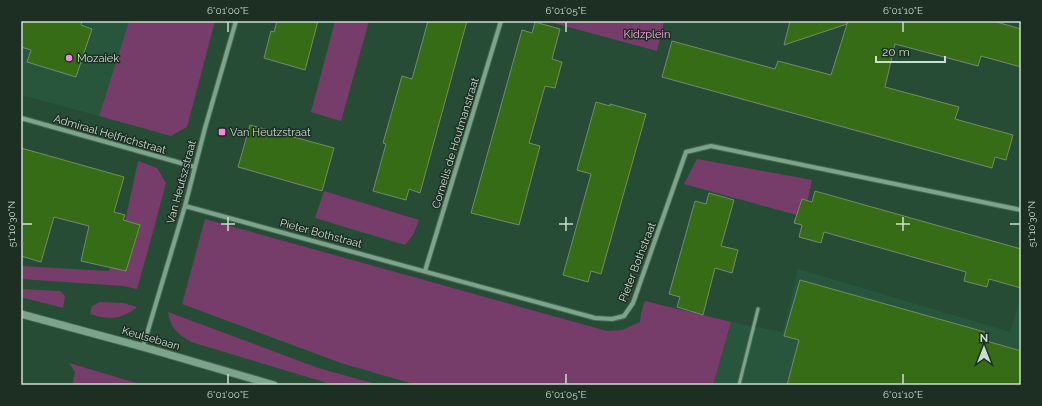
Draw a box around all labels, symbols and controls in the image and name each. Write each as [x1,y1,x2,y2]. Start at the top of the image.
text: 6°01'00"E [207,5,249,16]
text: 6°01'05"E [545,5,587,16]
text: 6°01'10"E [883,5,923,16]
park label: Kidzplein [624,28,670,41]
scale bar [876,38,945,64]
text: 20 m [882,45,910,59]
place label: Mozaiek [77,52,119,65]
marker: Mozaiek [64,53,74,63]
street label: Cornelis de Houtmanstraat [429,76,482,210]
street label: Admiraal Helfrichstraat [52,112,168,157]
place label: Van Heutzstraat [230,126,311,139]
marker: Van Heutzstraat [217,127,227,137]
street label: Van Heutszstraat [164,139,199,225]
text: 51°10'30"N [6,201,17,247]
text: 51°10'30"N [1026,201,1037,247]
street label: Pieter Bothstraat [278,216,364,251]
street label: Pieter Bothstraat [616,220,659,304]
street label: Keulsebaan [120,324,181,353]
north arrow [964,328,1004,368]
text: N [980,332,988,345]
text: 6°01'00"E [207,389,249,400]
text: 6°01'05"E [545,389,587,400]
text: 6°01'10"E [883,389,923,400]

